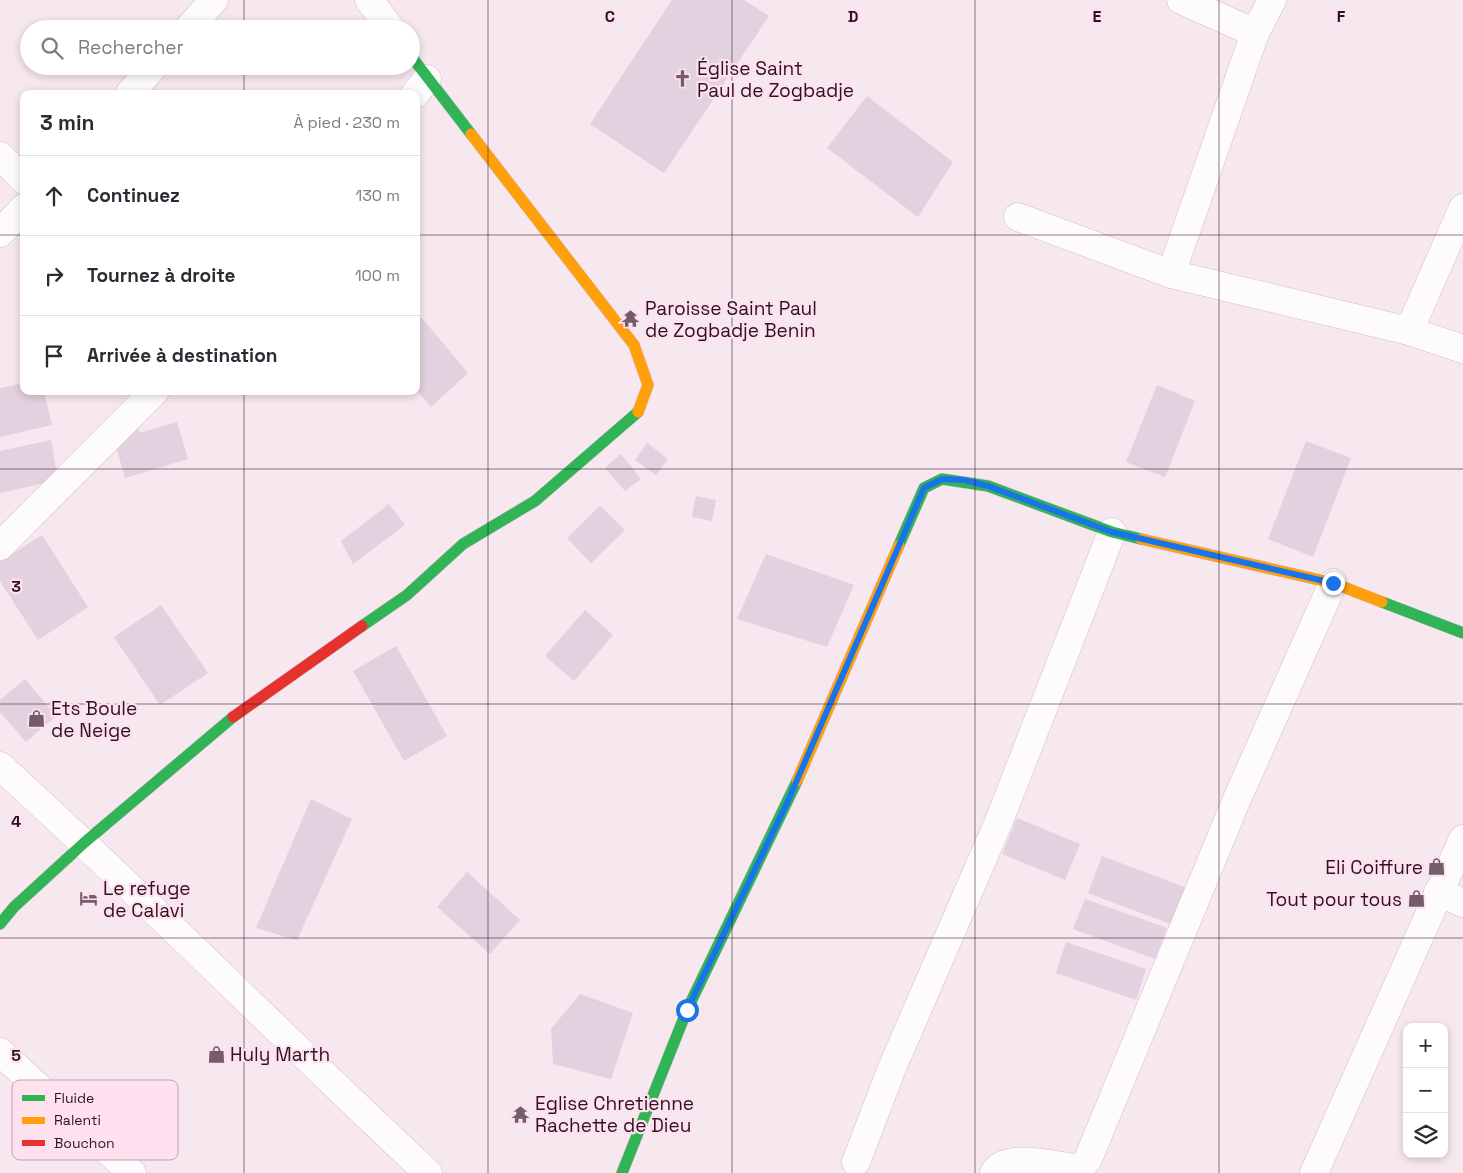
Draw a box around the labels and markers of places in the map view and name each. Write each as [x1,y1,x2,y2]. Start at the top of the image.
place label: Église Saint Paul de Zogbadje [697,56,854,103]
church icon: Église Saint Paul de Zogbadje [673,69,693,89]
place label: Paroisse Saint Paul de Zogbadje Benin [645,296,817,343]
temple icon: Paroisse Saint Paul de Zogbadje Benin [621,309,641,329]
place label: Ets Boule de Neige [51,696,137,743]
shop icon: Ets Boule de Neige [27,709,47,729]
place label: Eli Coiffure [1325,855,1423,880]
shop icon: Eli Coiffure [1427,857,1447,877]
place label: Le refuge de Calavi [103,876,191,923]
place label: Tout pour tous [1266,887,1402,912]
hotel icon: Le refuge de Calavi [79,889,99,909]
shop icon: Tout pour tous [1406,889,1426,909]
place label: Huly Marth [230,1042,330,1067]
shop icon: Huly Marth [206,1044,226,1064]
place label: Eglise Chretienne Rachette de Dieu [535,1091,694,1138]
temple icon: Eglise Chretienne Rachette de Dieu [511,1104,531,1124]

